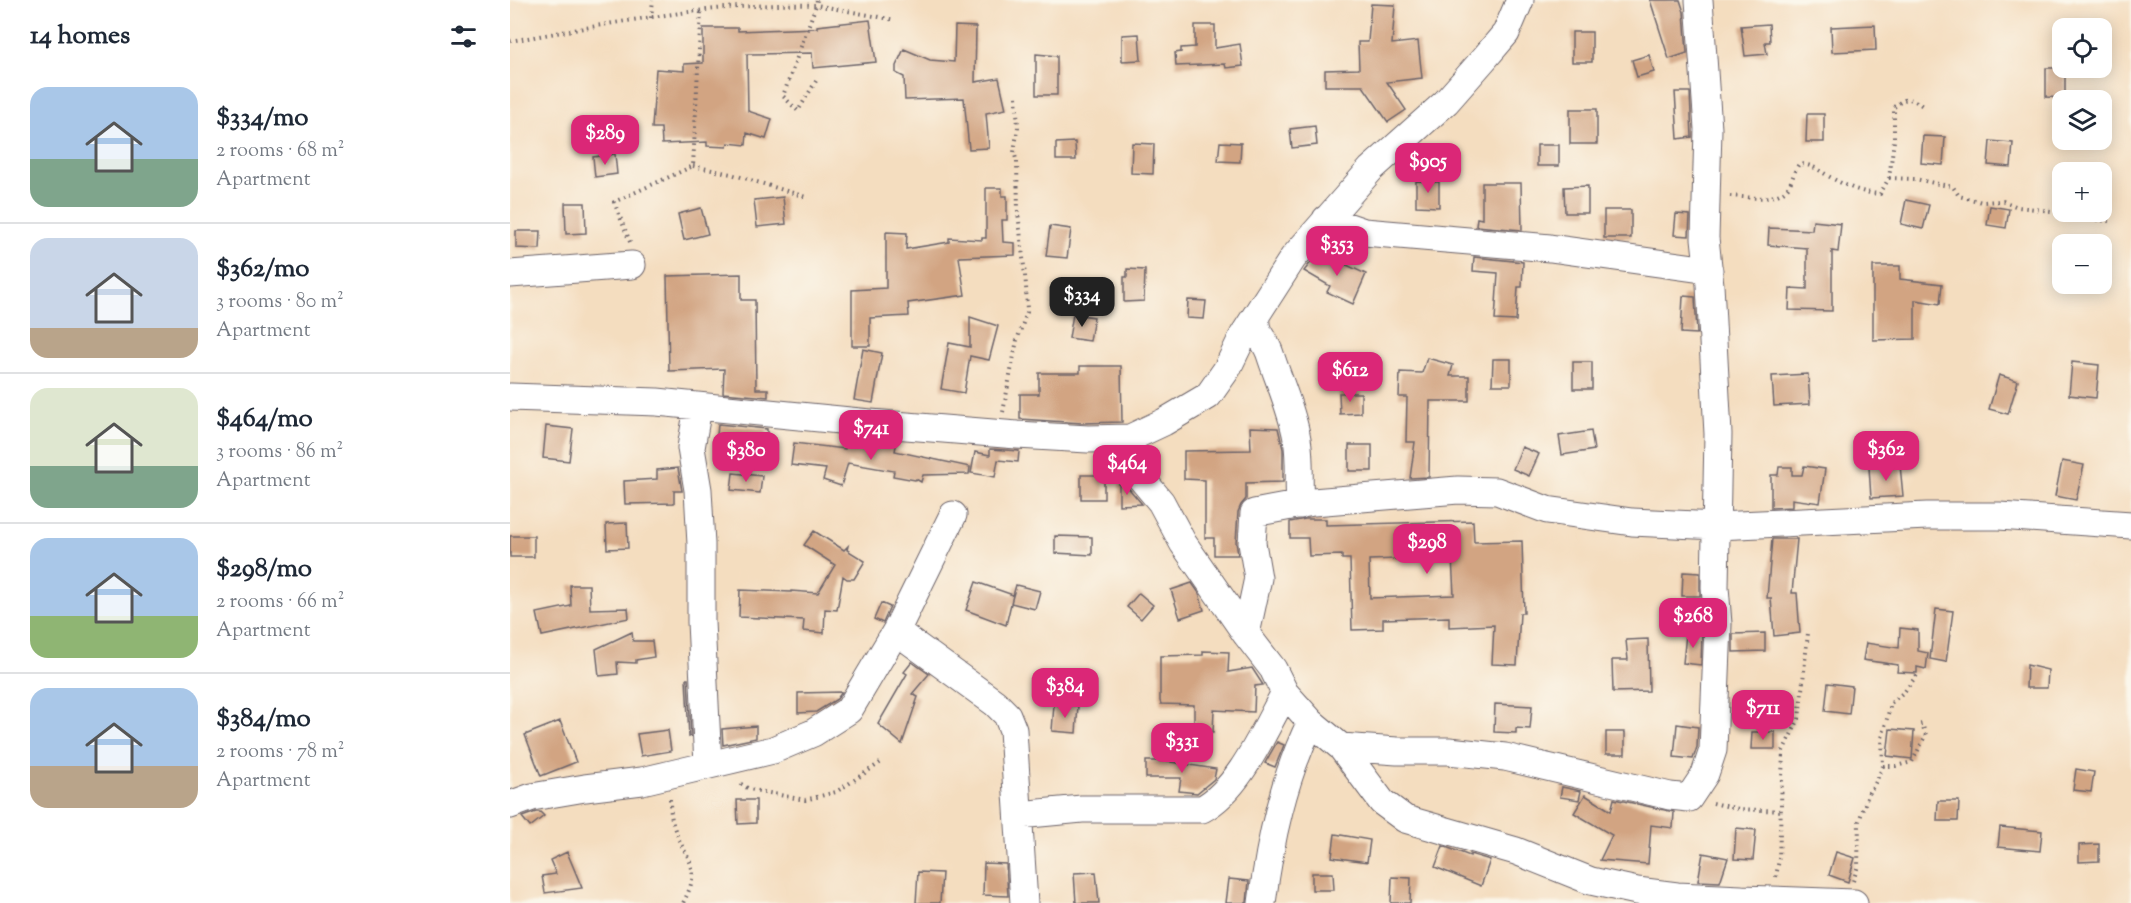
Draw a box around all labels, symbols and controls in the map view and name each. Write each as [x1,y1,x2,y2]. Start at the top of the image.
text: 14 homes [30,18,130,55]
map controls [2052,18,2112,294]
button: locate [2052,18,2112,78]
icon: filters [447,20,480,53]
button: layers [2052,90,2112,150]
text: $334/mo [216,100,308,137]
icon: home [78,111,150,183]
pin: $289 [569,115,641,166]
text: $289 [585,120,625,149]
text: 2 rooms · 68 m² [216,137,344,166]
pin: $905 [1392,143,1464,194]
text: $905 [1409,148,1447,177]
button: + [2052,162,2112,222]
text: Apartment [216,166,311,195]
pin: $353 [1301,226,1373,277]
text: $353 [1320,231,1354,260]
button: − [2052,234,2112,294]
text: $362/mo [216,251,309,288]
icon: home [78,262,150,334]
pin: $334 [1046,277,1118,328]
text: $334 [1064,282,1100,311]
text: 3 rooms · 80 m² [216,288,344,317]
text: Apartment [216,317,311,346]
pin: $612 [1314,352,1386,403]
text: $612 [1332,357,1368,386]
text: $464/mo [216,401,313,438]
pin: $741 [835,410,907,461]
icon: home [78,412,150,484]
text: $741 [853,415,889,444]
pin: $362 [1850,431,1922,482]
pin: $380 [710,432,782,483]
text: $362 [1867,436,1905,465]
text: $380 [726,437,766,466]
text: 3 rooms · 86 m² [216,438,343,467]
pin: $464 [1091,445,1163,496]
text: $464 [1107,450,1147,479]
text: Apartment [216,467,311,496]
pin: $298 [1391,524,1463,575]
text: $298 [1407,529,1447,558]
text: $298/mo [216,551,312,588]
icon: home [78,562,150,634]
text: 2 rooms · 66 m² [216,588,344,617]
pin: $268 [1657,598,1729,649]
text: $268 [1673,603,1713,632]
text: Apartment [216,617,311,646]
pin: $384 [1029,668,1101,719]
text: $384 [1046,673,1084,702]
pin: $711 [1727,690,1799,741]
text: $711 [1746,695,1780,724]
text: $384/mo [216,701,311,738]
icon: home [78,712,150,784]
pin: $331 [1146,723,1218,774]
text: $331 [1165,728,1199,757]
text: 2 rooms · 78 m² [216,738,345,767]
text: Apartment [216,767,311,796]

